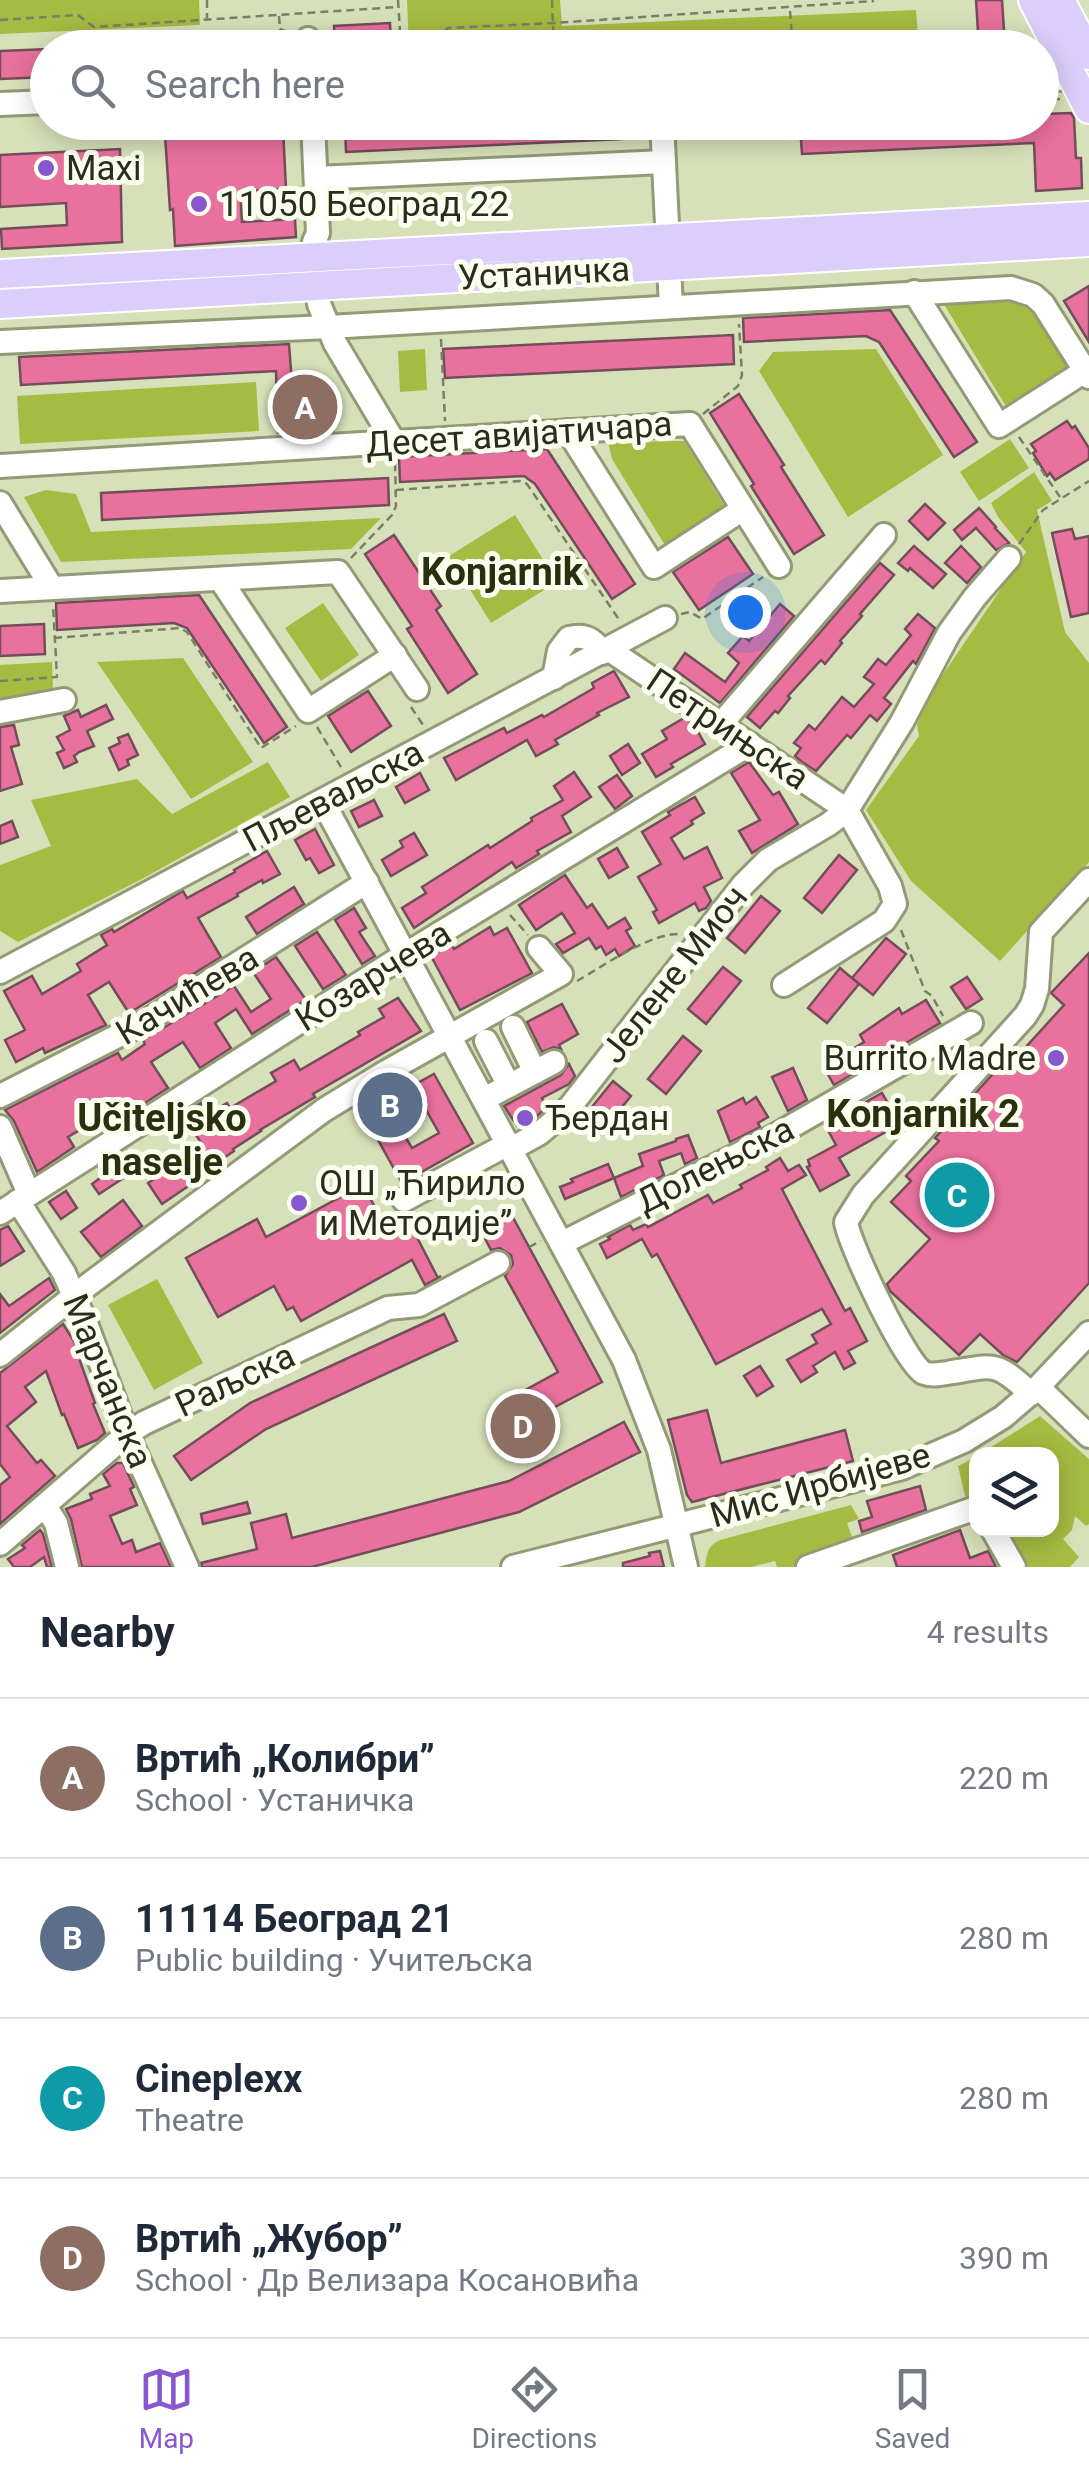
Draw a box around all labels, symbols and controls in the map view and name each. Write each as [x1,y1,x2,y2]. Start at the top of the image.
search box [30,30,1059,140]
icon: search [65,58,120,113]
text: Search here [145,63,345,107]
place label: Maxi [66,148,141,189]
marker: Maxi [35,157,57,179]
place label: 11050 Београд 22 [219,184,509,225]
marker: 11050 Београд 22 [188,193,210,215]
street label: Устаничка [457,249,631,298]
pin: A [272,370,338,444]
street label: Десет авијатичара [364,403,674,466]
district label: Konjarnik [421,550,584,594]
your location [720,587,771,638]
street label: Петрињска [639,660,816,799]
street label: Пљеваљска [236,732,430,861]
street label: Јелене Миоч [592,877,756,1071]
street label: Козарчева [288,913,458,1040]
street label: Качићева [109,937,266,1054]
place label: Burrito Madre [823,1038,1036,1079]
marker: Burrito Madre [1045,1047,1067,1069]
pin: B [358,1068,422,1142]
district label: Konjarnik 2 [826,1092,1020,1136]
district label: Učiteljsko naselje [77,1096,247,1184]
place label: Ђердан [545,1098,670,1139]
marker: Ђердан [514,1107,536,1129]
street label: Долењска [630,1108,801,1223]
pin: C [924,1158,990,1232]
place label: ОШ „Ћирило и Методије” [319,1163,526,1244]
marker: ОШ „Ћирило и Методије” [288,1192,310,1214]
street label: Марчанска [54,1288,161,1474]
street label: Раљска [169,1335,301,1426]
pin: D [490,1388,556,1464]
street label: Мис Ирбијеве [705,1434,935,1536]
map controls [969,1447,1059,1537]
button: layers [969,1447,1059,1537]
text: Nearby [40,1608,175,1657]
text: 4 results [927,1613,1049,1651]
text: Вртић „Колибри” [135,1737,435,1781]
text: A [62,1759,83,1797]
text: 220 m [959,1759,1049,1797]
text: School · Устаничка [135,1781,414,1819]
text: 11114 Београд 21 [135,1897,454,1941]
text: B [62,1919,83,1957]
text: 280 m [959,1919,1049,1957]
text: Public building · Учитељска [135,1941,533,1979]
text: Cineplexx [135,2057,302,2101]
text: C [62,2079,83,2117]
text: 280 m [959,2079,1049,2117]
text: Theatre [135,2101,244,2139]
text: Вртић „Жубор” [135,2217,403,2261]
text: D [62,2239,83,2277]
text: 390 m [959,2239,1049,2277]
text: School · Др Велизара Косановића [135,2261,639,2299]
tab: Map [139,2362,194,2455]
tab: Directions [471,2362,597,2455]
tab: Saved [875,2362,950,2455]

